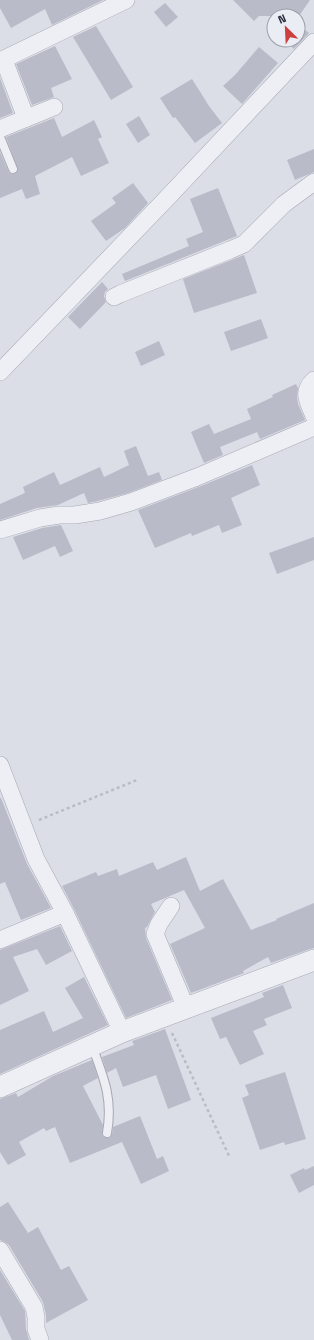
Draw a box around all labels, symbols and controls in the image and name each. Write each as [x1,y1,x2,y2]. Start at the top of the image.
north arrow [266,8,306,48]
text: N [276,11,288,27]

